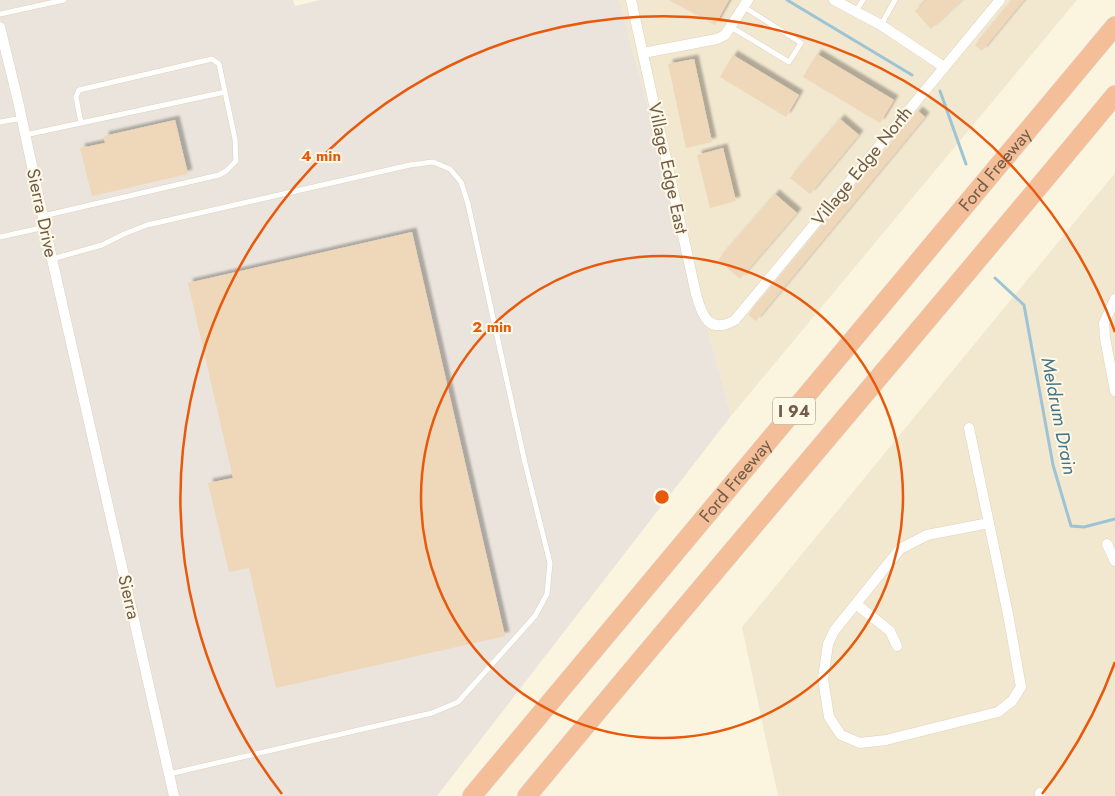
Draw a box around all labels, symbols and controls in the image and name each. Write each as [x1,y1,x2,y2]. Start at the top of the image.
street label: Village Edge East [641,100,695,237]
street label: Village Edge North [806,101,918,231]
street label: Ford Freeway [952,122,1038,217]
text: 4 min [301,145,341,167]
street label: Sierra Drive [20,166,64,260]
text: 2 min [472,316,512,338]
water label: Meldrum Drain [1034,355,1084,477]
road number: I 94 [773,398,815,424]
street label: Ford Freeway [693,433,778,528]
centre of rings [653,488,671,506]
street label: Sierra [111,572,147,622]

